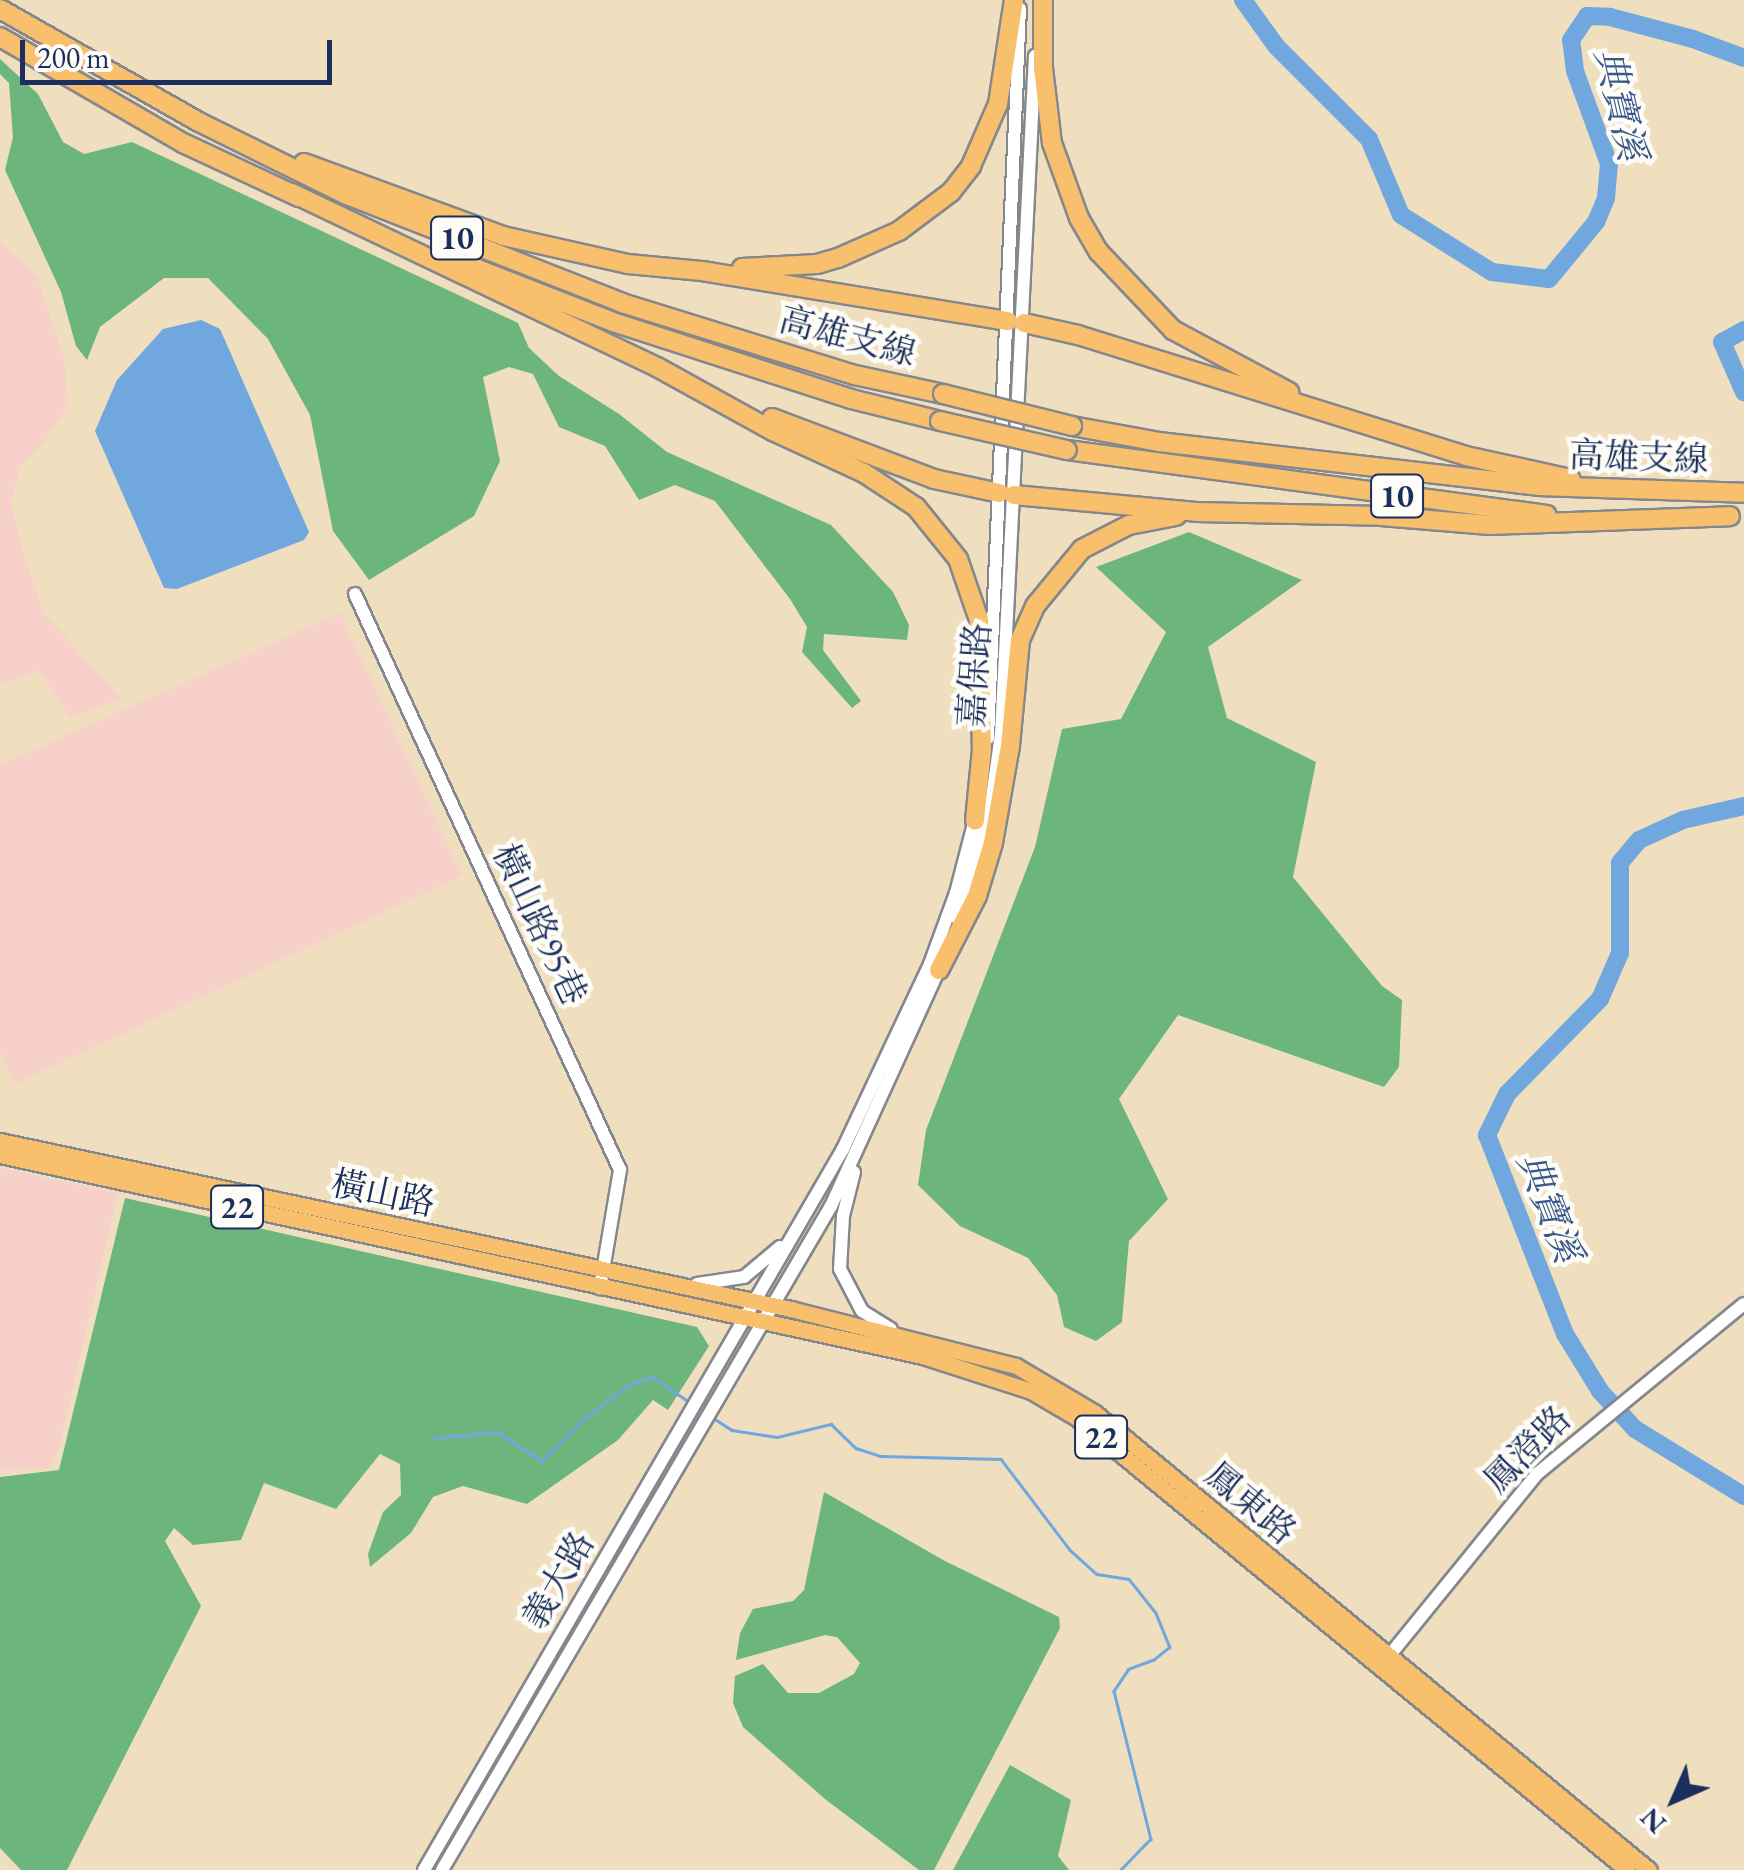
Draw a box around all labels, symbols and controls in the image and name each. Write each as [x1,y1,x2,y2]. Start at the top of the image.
scale bar [25,20,338,82]
text: 200 m [37,38,110,77]
water label: 典寶溪 [1586,43,1656,165]
road number: 10 [430,211,484,265]
street label: 高雄支線 [775,298,921,374]
street label: 高雄支線 [1568,434,1710,480]
road number: 10 [1370,469,1424,523]
street label: 嘉保路 [949,621,999,729]
street label: 橫山路95巷 [484,836,596,1012]
water label: 典寶溪 [1508,1146,1592,1268]
street label: 橫山路 [327,1162,439,1224]
road number: 22 [210,1180,264,1234]
street label: 鳳澄路 [1475,1397,1579,1501]
road number: 22 [1074,1410,1128,1464]
street label: 鳳東路 [1197,1453,1305,1553]
street label: 義大路 [514,1524,602,1636]
north arrow [1624,1750,1724,1850]
text: N [1632,1800,1674,1842]

